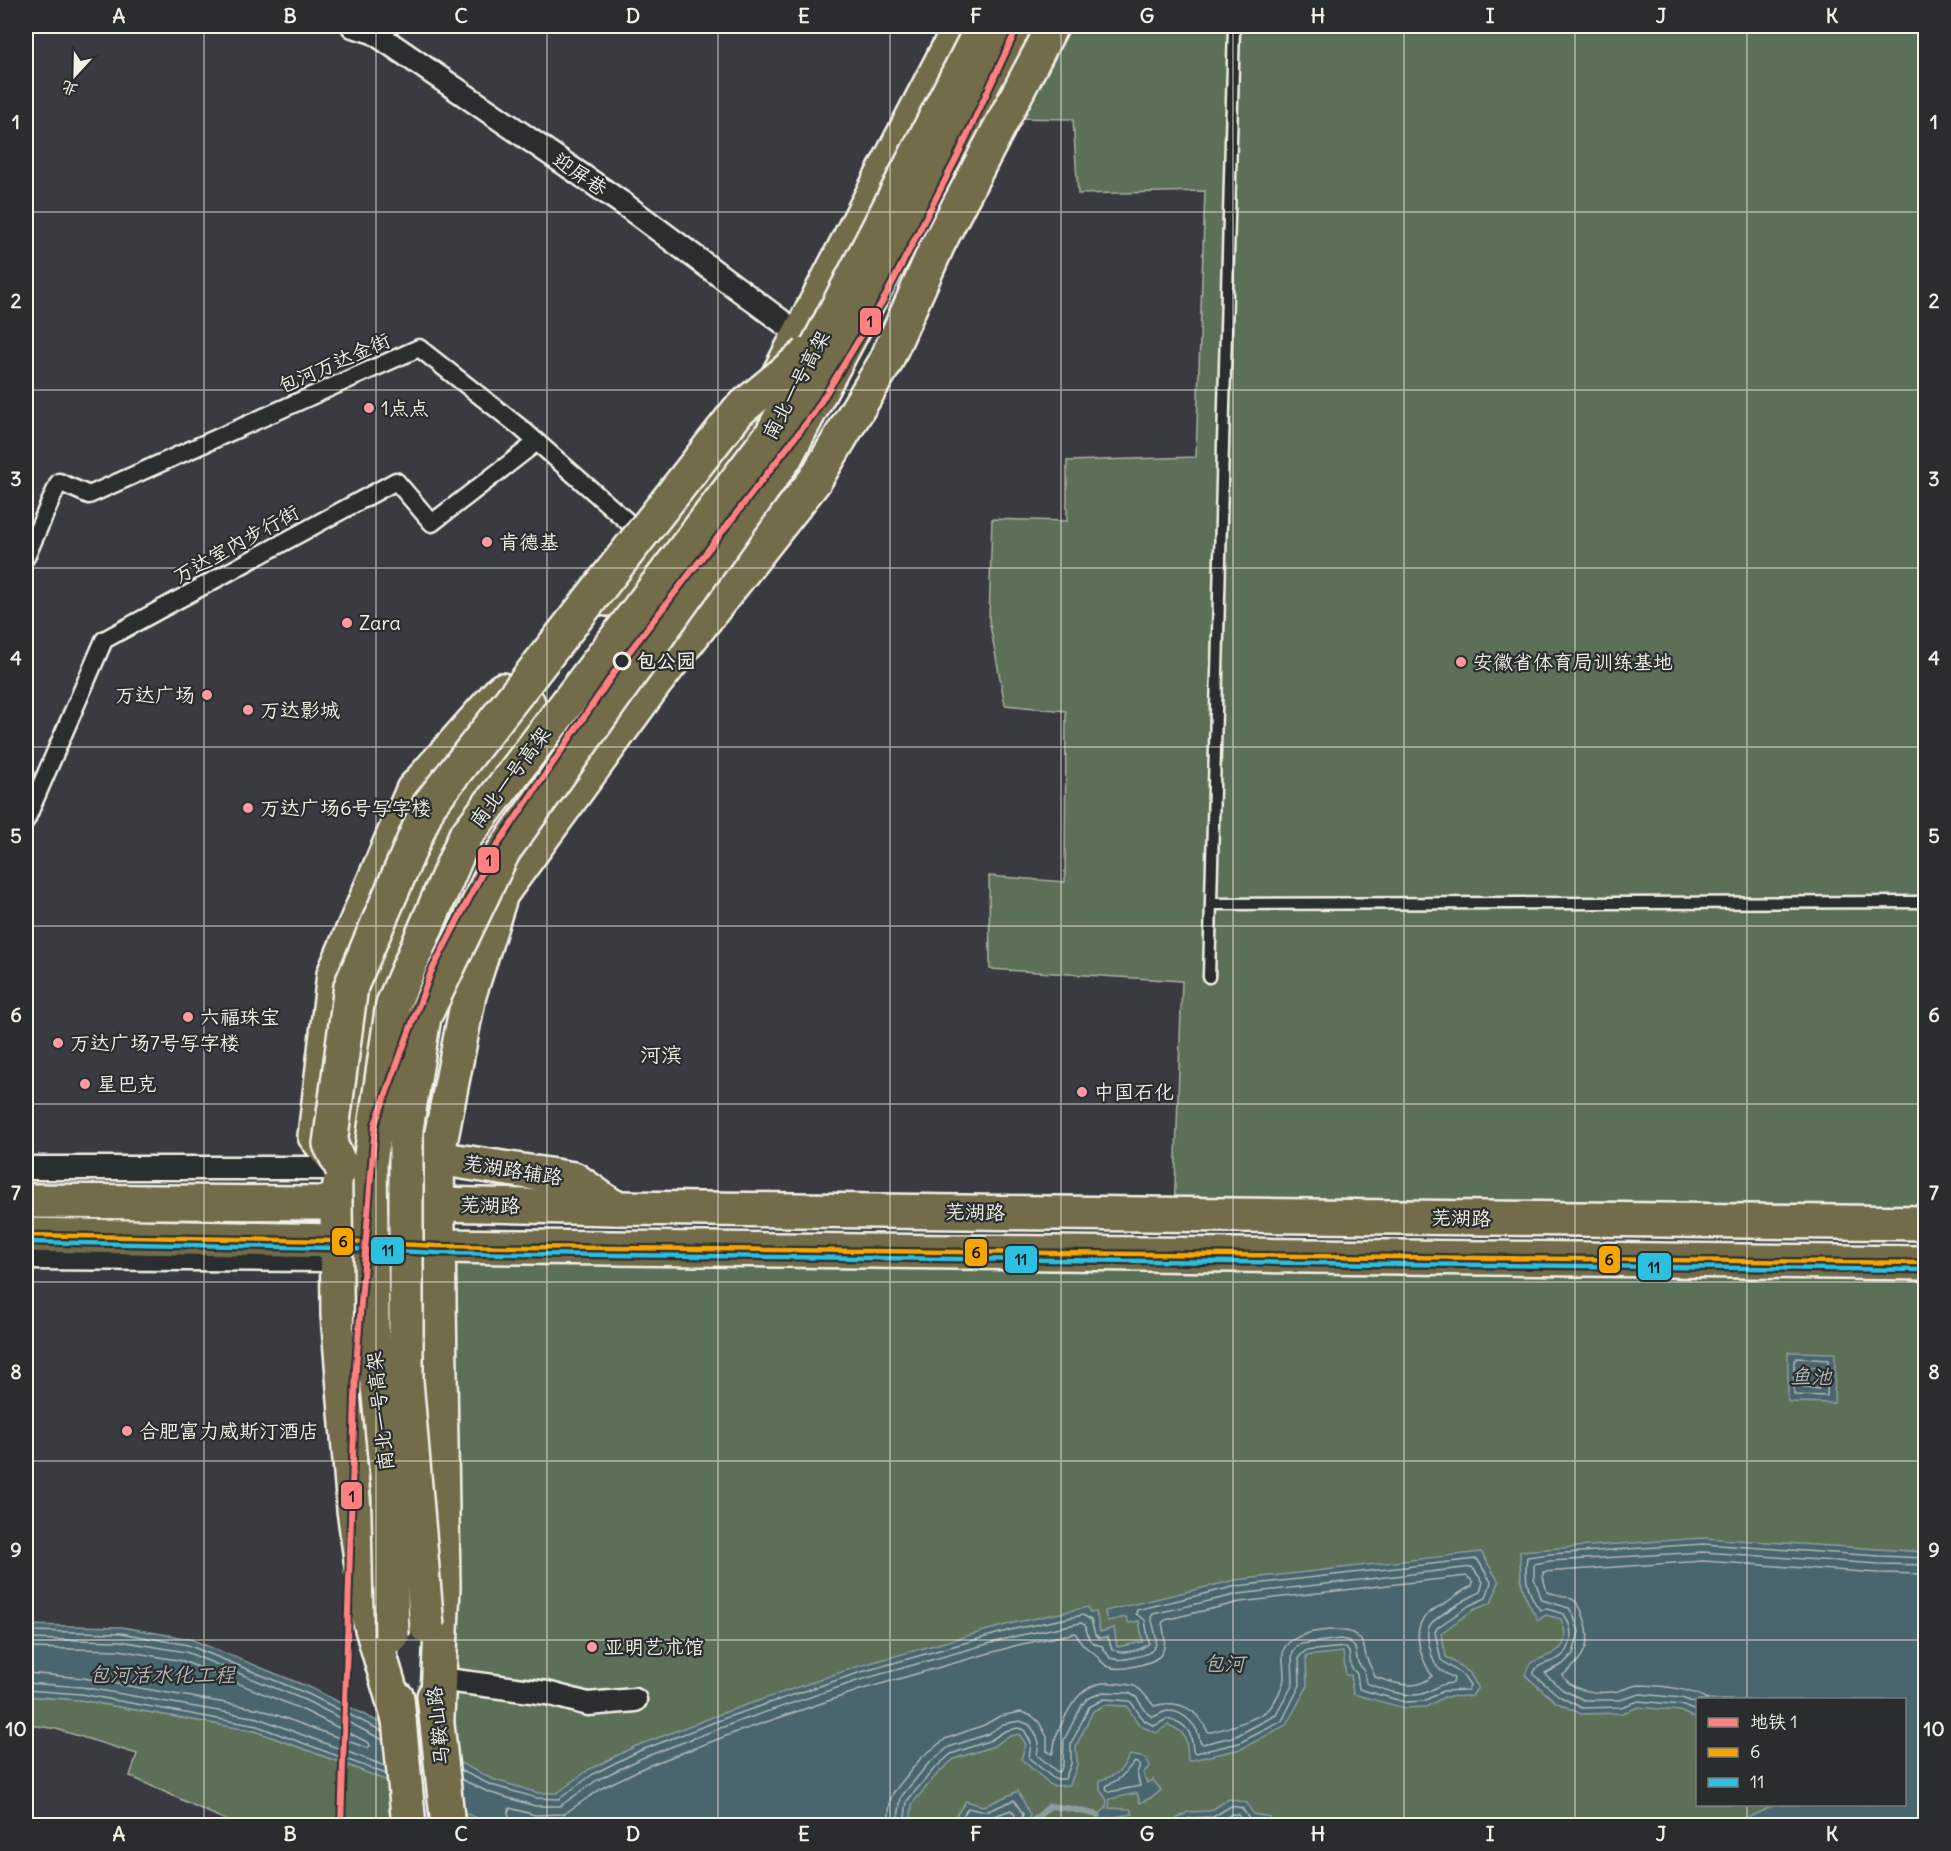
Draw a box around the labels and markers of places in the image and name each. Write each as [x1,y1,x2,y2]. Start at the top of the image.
place label: 1点点 [381,395,429,420]
marker: 1点点 [362,401,376,415]
place label: 肯德基 [499,529,559,554]
marker: 肯德基 [480,535,494,549]
place label: Zara [359,610,401,635]
marker: Zara [340,616,354,630]
place label: 包公园 [636,648,696,673]
place label: 安徽省体育局训练基地 [1473,649,1673,674]
marker: 包公园 [613,652,631,670]
marker: 安徽省体育局训练基地 [1454,655,1468,669]
place label: 万达广场 [115,682,195,707]
marker: 万达广场 [200,688,214,702]
place label: 万达影城 [260,697,340,722]
marker: 万达影城 [241,703,255,717]
place label: 万达广场6号写字楼 [260,795,432,820]
marker: 万达广场6号写字楼 [241,801,255,815]
place label: 六福珠宝 [200,1004,280,1029]
marker: 六福珠宝 [181,1010,195,1024]
place label: 万达广场7号写字楼 [70,1030,240,1055]
marker: 万达广场7号写字楼 [51,1036,65,1050]
place label: 星巴克 [97,1071,157,1096]
marker: 星巴克 [78,1077,92,1091]
place label: 中国石化 [1094,1079,1174,1104]
marker: 中国石化 [1075,1085,1089,1099]
place label: 合肥富力威斯汀酒店 [139,1418,319,1443]
marker: 合肥富力威斯汀酒店 [120,1424,134,1438]
place label: 亚明艺术馆 [604,1634,704,1659]
marker: 亚明艺术馆 [585,1640,599,1654]

